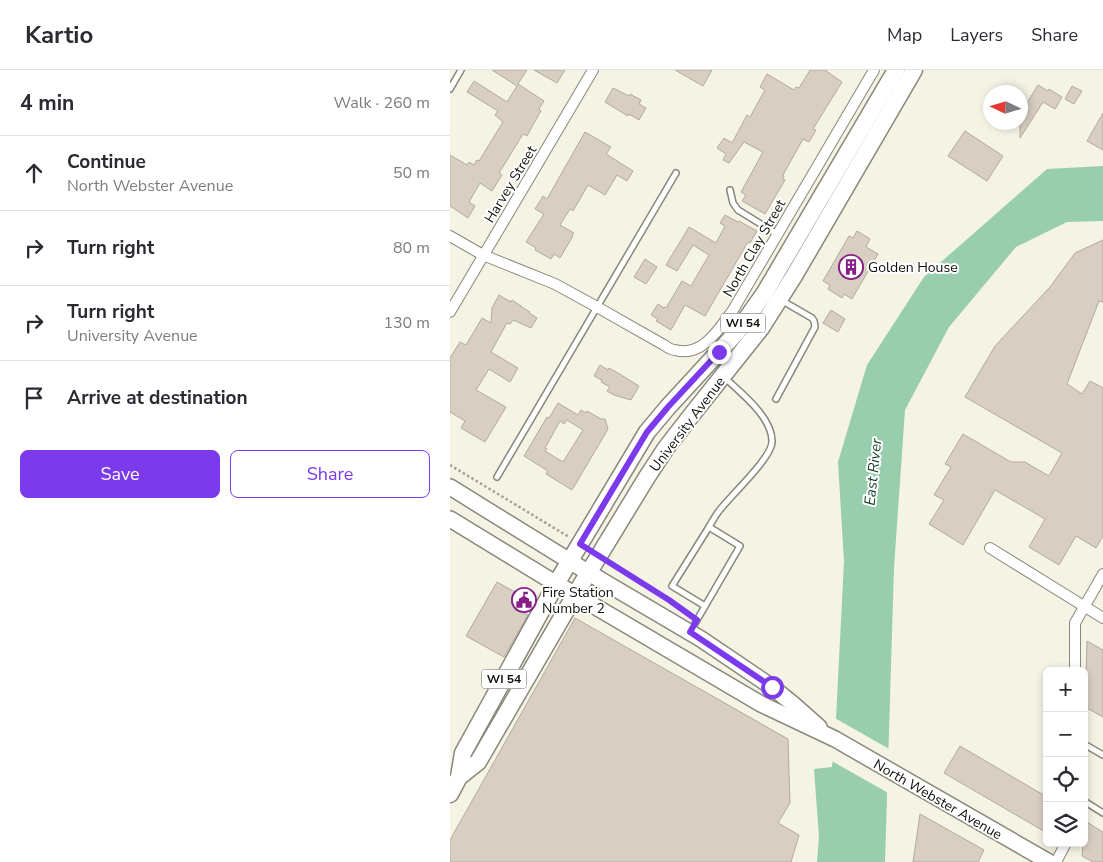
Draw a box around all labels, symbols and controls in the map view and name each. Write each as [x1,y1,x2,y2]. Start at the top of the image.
text: Kartio [25,19,93,51]
text: Map [887,23,922,47]
text: Layers [950,23,1003,47]
text: Share [1031,23,1078,47]
north arrow [983,85,1028,130]
text: 4 min [20,89,74,117]
text: Walk · 260 m [334,92,430,114]
street label: Harvey Street [480,142,541,226]
text: Continue [67,149,146,175]
icon: ahead [20,159,48,187]
text: 50 m [393,162,430,184]
text: North Webster Avenue [67,175,233,197]
street label: North Clay Street [719,196,790,301]
icon: right [20,234,48,262]
text: Turn right [67,235,154,261]
text: 80 m [393,237,430,259]
building icon: Golden House [838,254,864,280]
place label: Golden House [868,258,958,277]
text: Turn right [67,299,154,325]
icon: right [20,309,48,337]
text: 130 m [383,312,430,334]
road number: WI 54 [720,314,766,332]
text: University Avenue [67,325,198,347]
route end [708,341,731,364]
street label: University Avenue [645,373,729,476]
icon: arrive [20,384,48,412]
text: Arrive at destination [67,385,248,411]
water label: East River [860,437,887,507]
button: Save [20,450,220,498]
button: Share [230,450,430,498]
place label: Fire Station Number 2 [542,583,614,618]
public building icon: Fire Station Number 2 [511,587,537,613]
map controls [1043,667,1088,847]
button: + [1043,667,1088,712]
road number: WI 54 [482,670,526,688]
route start [761,676,784,699]
button: − [1043,712,1088,757]
street label: North Webster Avenue [870,755,1005,844]
button: locate [1043,757,1088,802]
button: layers [1043,802,1088,847]

